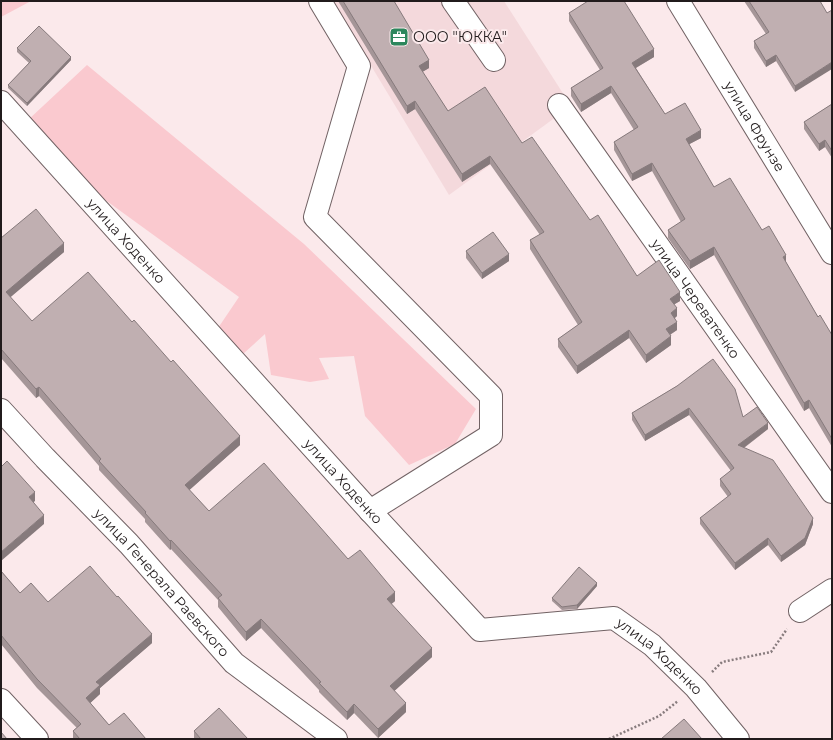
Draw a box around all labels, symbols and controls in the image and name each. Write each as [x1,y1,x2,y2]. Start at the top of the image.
office icon: ООО "ЮККА" [388,26,410,48]
place label: ООО "ЮККА" [413,28,507,46]
street label: улица Фрунзе [720,77,789,175]
street label: улица Ходенко [82,194,170,287]
street label: улица Череватенко [647,235,744,362]
street label: улица Ходенко [299,434,387,528]
street label: улица Генерала Раевского [90,504,233,661]
street label: улица Ходенко [612,613,707,698]

